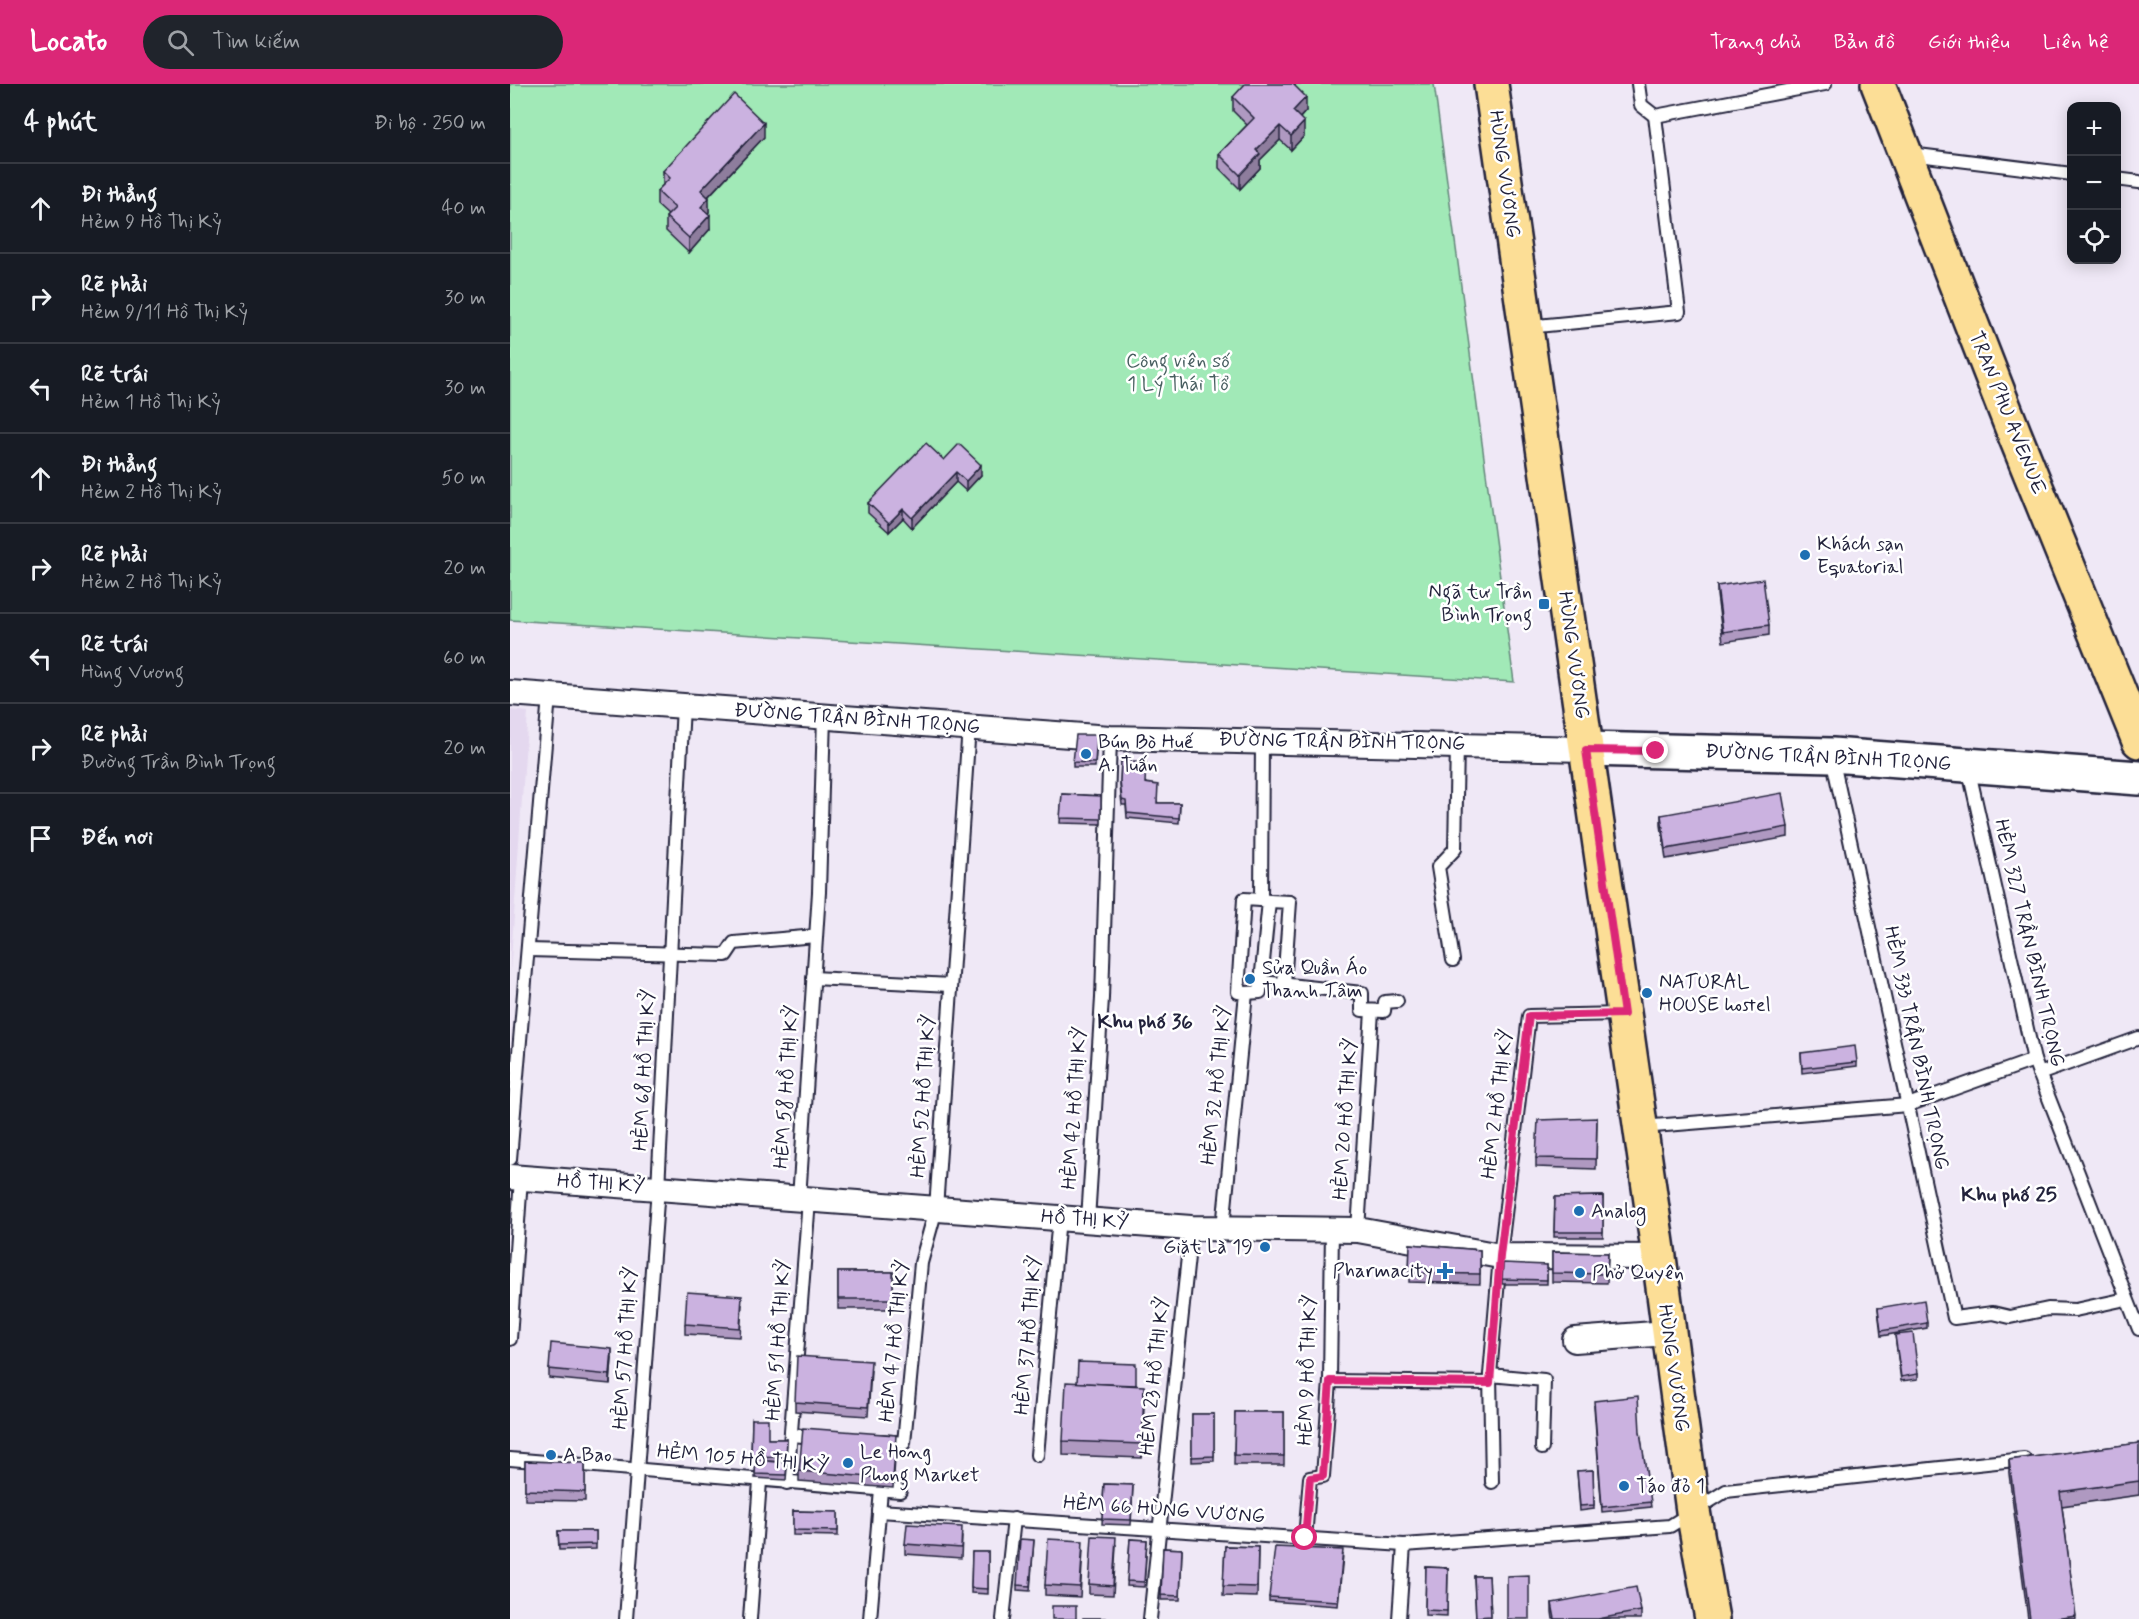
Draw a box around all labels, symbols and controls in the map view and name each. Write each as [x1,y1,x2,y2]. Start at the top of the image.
search box [143,15,563,69]
text: Locato [30,24,107,61]
icon: search [164,26,197,59]
text: Tìm kiếm [212,28,300,56]
text: Trang chủ [1710,28,1801,56]
text: Bản đồ [1834,28,1895,56]
text: Giới thiệu [1928,28,2010,56]
text: Liên hệ [2043,28,2109,56]
map controls [2067,102,2121,264]
button: + [2067,102,2121,156]
text: 4 phút [24,106,97,140]
street label: HÙNG VƯƠNG [1482,109,1526,239]
text: Đi bộ · 250 m [374,110,486,137]
button: − [2067,156,2121,210]
text: Đi thẳng [81,181,157,209]
icon: ahead [24,192,57,225]
text: 40 m [442,195,486,222]
text: Hẻm 9 Hồ Thị Kỷ [81,209,222,236]
button: locate [2067,210,2121,264]
text: Rẽ phải [81,271,147,299]
icon: right [24,282,57,315]
text: 30 m [444,285,486,312]
text: Hẻm 9/11 Hồ Thị Kỷ [81,299,248,326]
street label: TRAN PHU AVENUE [1962,327,2052,499]
park label: Công viên số 1 Lý Thái Tổ [1126,348,1230,398]
text: Rẽ trái [81,361,148,389]
icon: left [24,372,57,405]
text: 30 m [444,375,486,402]
text: Hẻm 1 Hồ Thị Kỷ [81,389,221,416]
text: Đi thẳng [81,451,157,479]
icon: ahead [24,462,57,495]
text: 50 m [441,465,486,492]
text: Hẻm 2 Hồ Thị Kỷ [81,479,222,506]
place label: Khách sạn Equatorial [1817,531,1904,581]
text: Rẽ phải [81,541,147,569]
marker: Khách sạn Equatorial [1798,548,1812,562]
icon: right [24,552,57,585]
text: 20 m [443,555,486,582]
text: Hẻm 2 Hồ Thị Kỷ [81,569,222,596]
place label: Ngã tư Trần Bình Trọng [1429,579,1532,631]
street label: HÙNG VƯƠNG [1551,590,1595,720]
marker: Ngã tư Trần Bình Trọng [1537,597,1551,611]
text: Rẽ trái [81,631,148,659]
icon: left [24,642,57,675]
text: 60 m [443,645,486,672]
text: Hùng Vương [81,659,184,686]
street label: ĐƯỜNG TRẦN BÌNH TRỌNG [733,697,981,741]
text: Rẽ phải [81,721,147,749]
street label: ĐƯỜNG TRẦN BÌNH TRỌNG [1219,726,1465,758]
place label: Bún Bò Huế A. Tuấn [1098,729,1194,779]
icon: right [24,732,57,765]
text: 20 m [443,735,486,762]
route end [1642,737,1668,763]
street label: ĐƯỜNG TRẦN BÌNH TRỌNG [1704,738,1952,778]
marker: Bún Bò Huế A. Tuấn [1079,747,1093,761]
text: Đường Trần Bình Trọng [81,749,276,776]
street label: HẺM 327 TRẦN BÌNH TRỌNG [1987,816,2071,1070]
icon: arrive [24,822,57,855]
text: Đến nơi [81,824,153,852]
street label: HẺM 333 TRẦN BÌNH TRỌNG [1877,924,1955,1172]
place label: Sửa Quần Áo Thanh Tâm [1262,955,1367,1005]
place label: NATURAL HOUSE hostel [1659,969,1771,1019]
marker: Sửa Quần Áo Thanh Tâm [1243,972,1257,986]
marker: NATURAL HOUSE hostel [1640,986,1654,1000]
street label: HẺM 68 HỒ THỊ KỶ [627,988,663,1152]
street label: HẺM 32 HỒ THỊ KỶ [1195,1003,1239,1166]
street label: HẺM 58 HỒ THỊ KỶ [768,1004,806,1170]
district label: Khu phố 36 [1097,1008,1193,1036]
street label: HẺM 52 HỒ THỊ KỶ [905,1013,943,1179]
street label: HẺM 42 HỒ THỊ KỶ [1056,1025,1094,1191]
street label: HẺM 2 HỒ THỊ KỶ [1475,1027,1521,1181]
street label: HẺM 20 HỒ THỊ KỶ [1327,1037,1365,1201]
street label: HỒ THỊ KỶ [556,1167,646,1201]
district label: Khu phố 25 [1961,1181,2057,1209]
place label: Analog [1591,1198,1646,1226]
street label: HỒ THỊ KỶ [1040,1203,1130,1237]
marker: Analog [1572,1204,1586,1218]
place label: Giặt Là 19 [1163,1234,1253,1261]
marker: Giặt Là 19 [1258,1240,1272,1254]
street label: HẺM 37 HỒ THỊ KỶ [1009,1254,1049,1416]
street label: HẺM 51 HỒ THỊ KỶ [760,1258,798,1422]
street label: HẺM 47 HỒ THỊ KỶ [873,1258,917,1423]
place label: Pharmacity [1333,1258,1433,1285]
place label: Phở Quyên [1592,1260,1684,1287]
marker: Pharmacity [1438,1264,1452,1278]
street label: HẺM 57 HỒ THỊ KỶ [607,1265,645,1430]
marker: Phở Quyên [1573,1266,1587,1280]
street label: HẺM 9 HỒ THỊ KỶ [1292,1294,1324,1446]
street label: HẺM 23 HỒ THỊ KỶ [1133,1295,1177,1457]
street label: HÙNG VƯƠNG [1651,1303,1695,1433]
street label: HẺM 105 HỒ THỊ KỶ [656,1438,830,1480]
place label: Le Hong Phong Market [860,1439,979,1491]
place label: A Bao [563,1442,612,1469]
marker: A Bao [544,1448,558,1462]
marker: Le Hong Phong Market [841,1456,855,1470]
place label: Táo đỏ 1 [1636,1473,1705,1500]
marker: Táo đỏ 1 [1617,1479,1631,1493]
street label: HẺM 66 HÙNG VƯƠNG [1062,1489,1266,1531]
route start [1291,1524,1317,1550]

